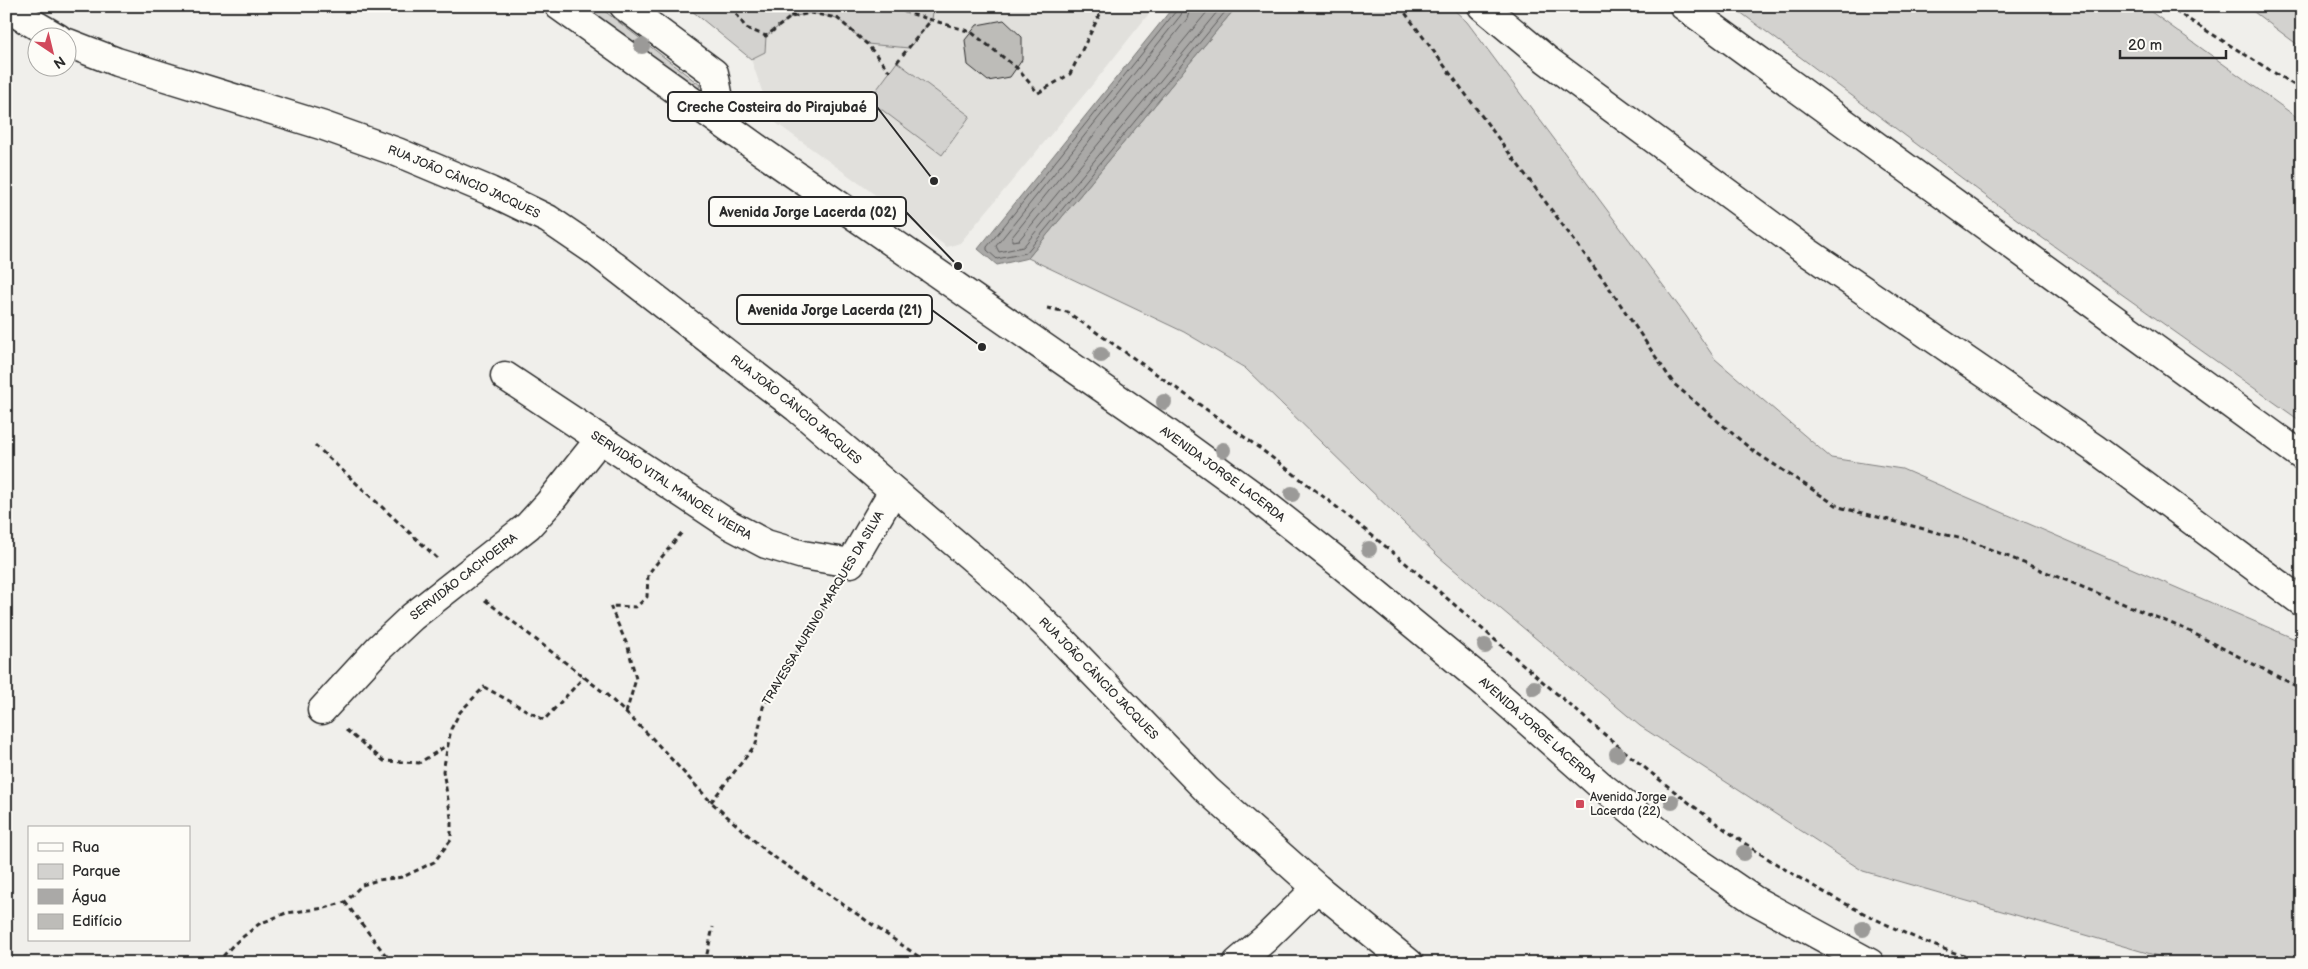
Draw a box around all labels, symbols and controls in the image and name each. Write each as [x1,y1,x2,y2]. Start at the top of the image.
north arrow [28,28,78,78]
scale bar [2120,28,2227,60]
text: 20 m [2128,36,2162,55]
text: N [50,52,68,72]
callout: Creche Costeira do Pirajubaé [668,92,877,121]
text: Creche Costeira do Pirajubaé [677,99,868,116]
street label: RUA JOÃO CÂNCIO JACQUES [386,142,542,222]
callout: Avenida Jorge Lacerda (02) [709,197,906,226]
text: Avenida Jorge Lacerda (02) [718,204,897,221]
callout: Avenida Jorge Lacerda (21) [737,295,932,324]
text: Avenida Jorge Lacerda (21) [747,302,922,319]
street label: RUA JOÃO CÂNCIO JACQUES [727,352,864,468]
street label: AVENIDA JORGE LACERDA [1157,423,1288,526]
street label: SERVIDÃO VITAL MANOEL VIEIRA [588,428,755,543]
street label: TRAVESSA AURINO MARQUES DA SILVA [759,508,888,708]
street label: SERVIDÃO CACHOEIRA [407,530,521,624]
street label: RUA JOÃO CÂNCIO JACQUES [1035,614,1161,743]
street label: AVENIDA JORGE LACERDA [1476,674,1600,786]
place label: Avenida Jorge Lacerda (22) [1590,790,1667,819]
marker: Avenida Jorge Lacerda (22) [1574,798,1586,810]
legend [28,826,190,942]
text: Rua [72,838,100,857]
text: Parque [72,862,121,881]
text: Água [72,888,107,907]
text: Edifício [72,912,122,931]

